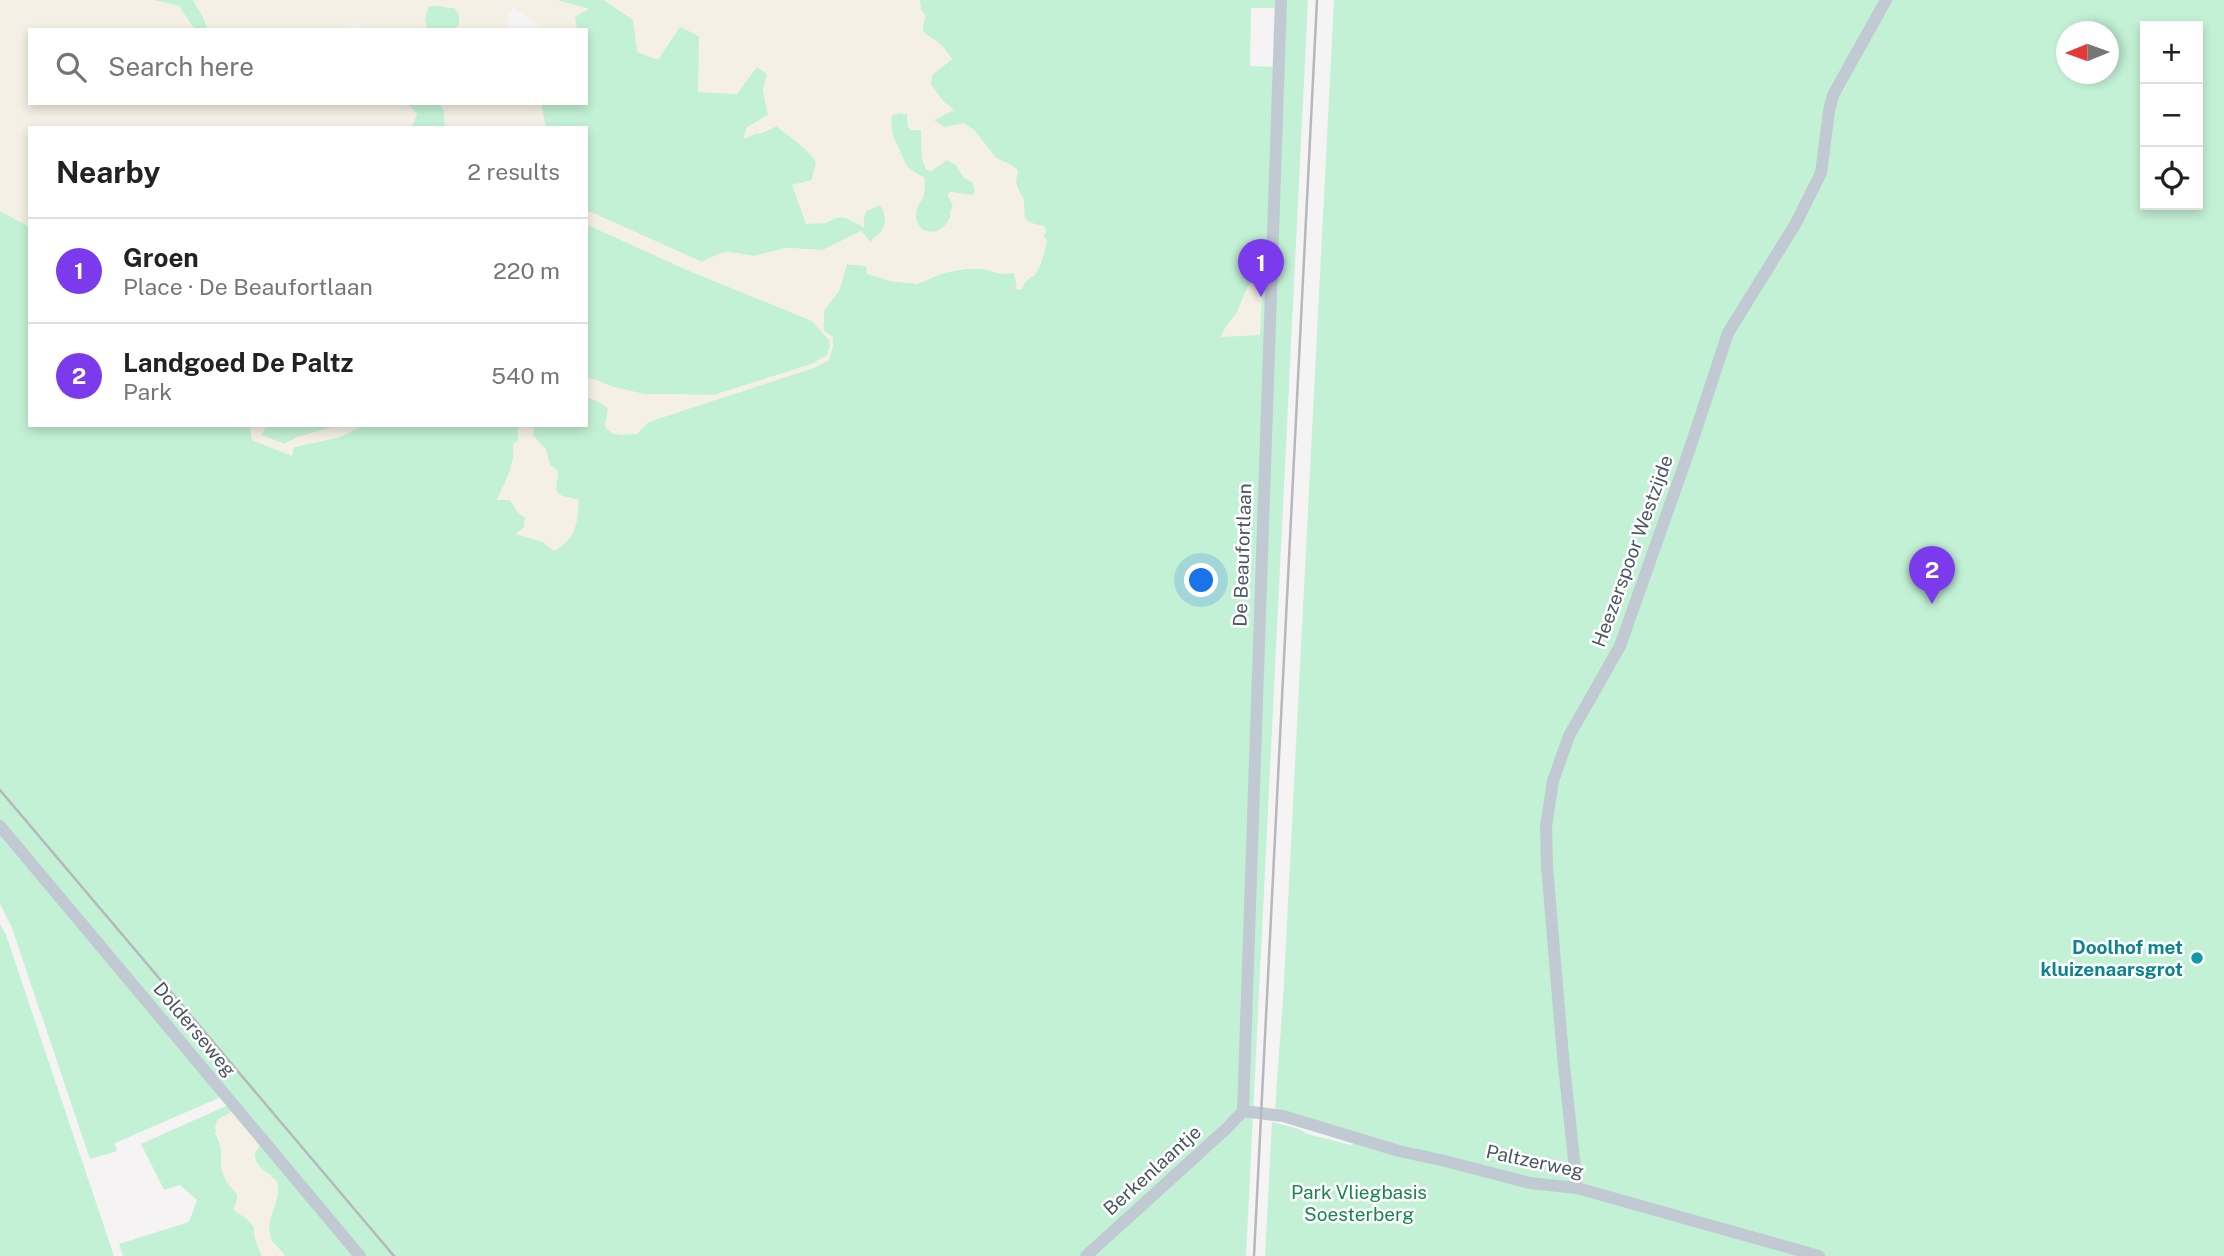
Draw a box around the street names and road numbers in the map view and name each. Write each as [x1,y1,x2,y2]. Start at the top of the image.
street label: Heezerspoor Westzijde [1587,452,1677,650]
street label: De Beaufortlaan [1228,483,1256,627]
street label: Dolderseweg [149,977,241,1081]
street label: Berkenlaantje [1099,1121,1205,1219]
street label: Paltzerweg [1484,1140,1586,1182]

